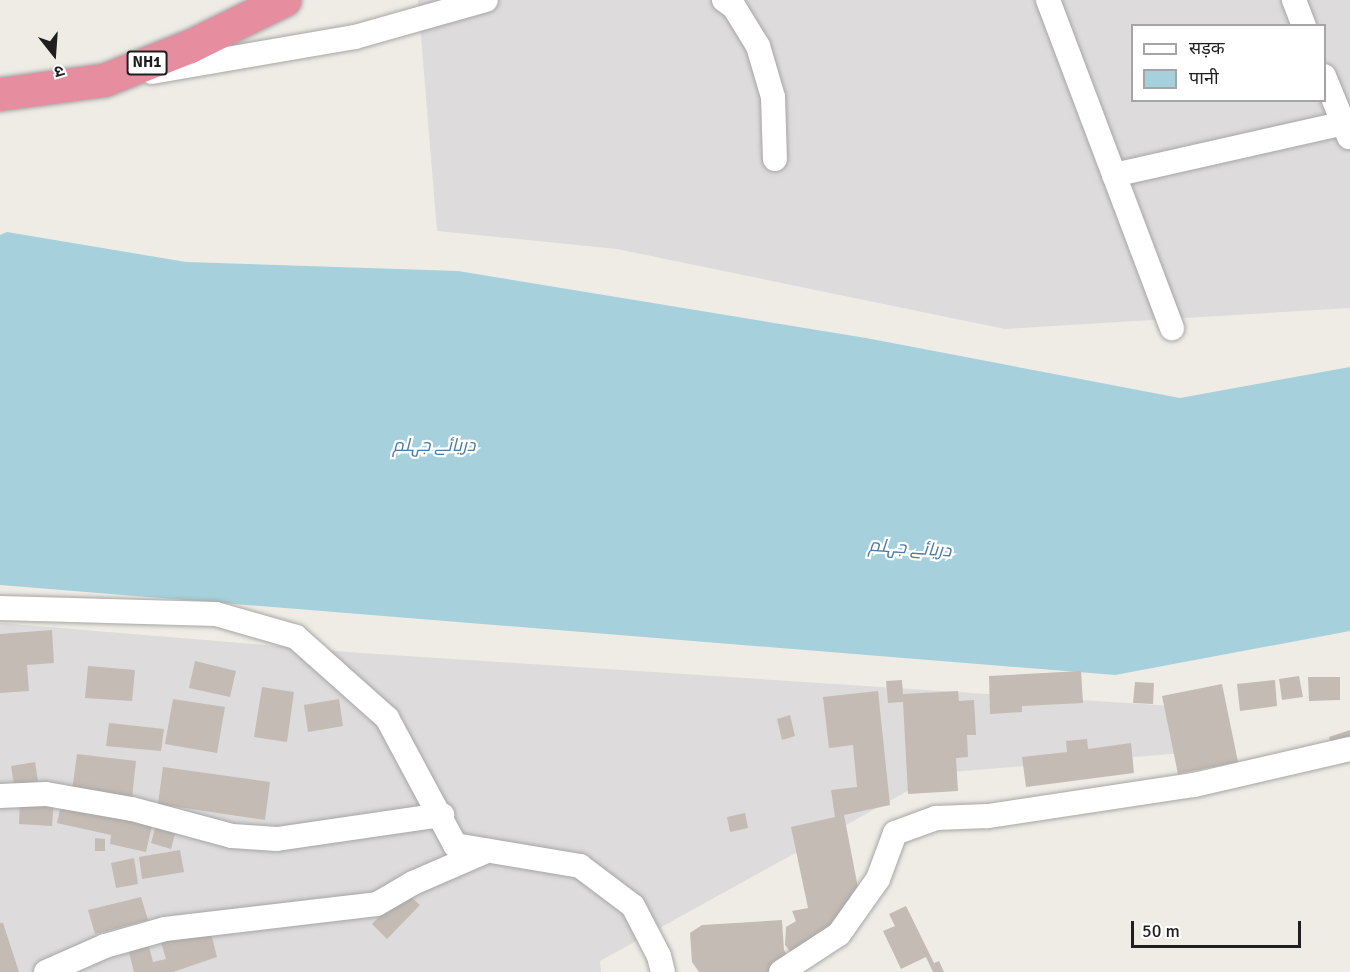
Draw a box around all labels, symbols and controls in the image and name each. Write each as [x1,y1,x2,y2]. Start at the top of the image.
north arrow [24,24,84,84]
legend [1131,24,1326,102]
text: सड़क [1189,37,1225,59]
road number: NH1 [126,51,168,75]
text: उ [52,60,67,82]
text: पानी [1189,67,1219,89]
water label: دریائے جہلم [393,434,475,456]
water label: دریائے جہلم [868,534,952,562]
scale bar [1134,909,1304,947]
text: 50 m [1142,920,1180,942]

